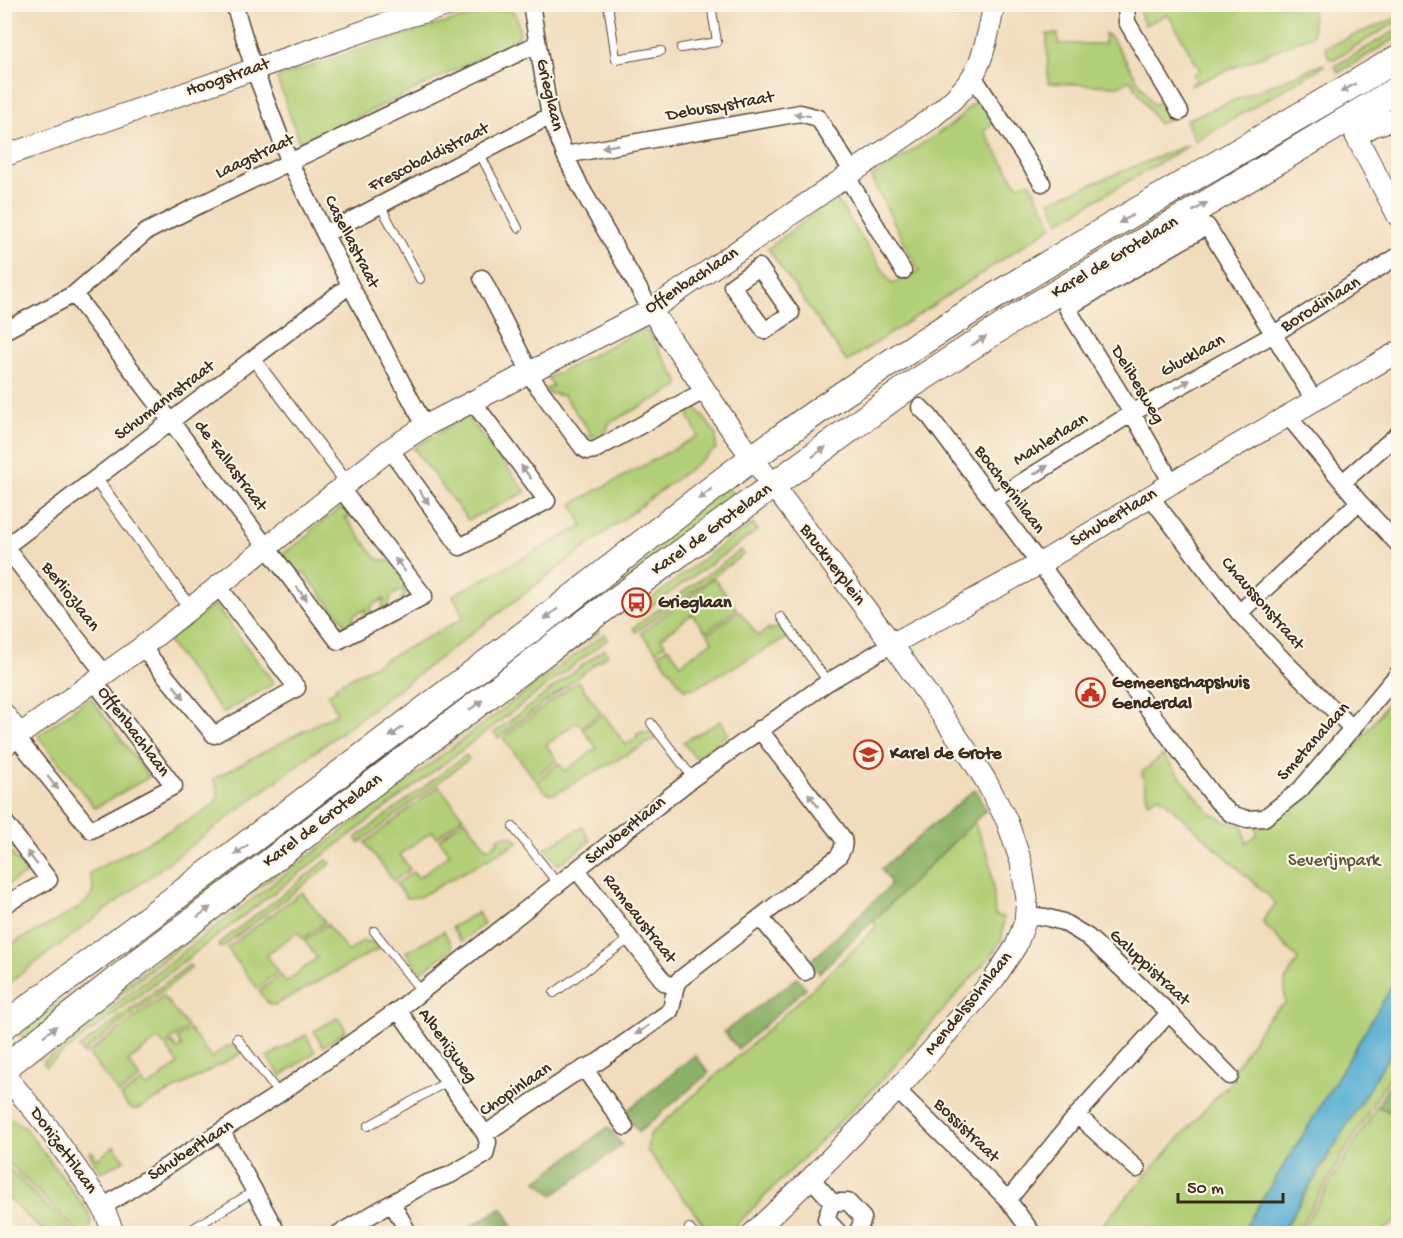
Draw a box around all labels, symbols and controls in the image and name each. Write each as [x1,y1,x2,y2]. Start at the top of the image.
street label: Hoogstraat [184,53,274,102]
street label: Grieglaan [530,57,568,134]
one-way arrow [1339,83,1356,93]
street label: Debussystraat [664,87,777,127]
one-way arrow [793,110,812,120]
street label: Frescobaldistraat [364,118,494,198]
street label: Laagstraat [212,129,299,184]
one-way arrow [601,142,620,151]
street label: Casellastraat [319,192,384,293]
one-way arrow [1192,202,1208,213]
street label: Karel de Grotelaan [1048,212,1183,304]
one-way arrow [1118,213,1134,224]
street label: Offenbachlaan [641,243,743,319]
street label: Borodinlaan [1277,272,1365,338]
street label: Glucklaan [1157,330,1229,382]
one-way arrow [971,336,988,347]
street label: Delibesweg [1105,341,1169,428]
street label: Schumannstraat [111,355,221,446]
one-way arrow [1175,379,1192,389]
street label: Mahlerlaan [1010,409,1093,471]
street label: de Fallastraat [189,416,272,517]
street label: Boccherinilaan [968,441,1049,539]
one-way arrow [810,446,826,458]
one-way arrow [1033,464,1049,476]
one-way arrow [520,465,532,480]
street label: Karel de Grotelaan [648,479,777,581]
street label: Schubertlaan [1067,484,1162,552]
one-way arrow [697,487,713,500]
one-way arrow [418,488,430,504]
street label: Brucknerplein [794,519,870,610]
street label: Chaussonstraat [1216,553,1309,656]
street label: Berliozlaan [36,557,104,636]
one-way arrow [394,558,406,574]
one-way arrow [296,587,308,602]
bus stop icon: Grieglaan [621,587,653,619]
place label: Grieglaan [658,593,732,614]
one-way arrow [543,607,559,620]
place label: Gemeenschapshuis Genderdal [1112,673,1250,715]
public building icon: Gemeenschapshuis Genderdal [1075,677,1107,709]
street label: Offenbachlaan [92,683,174,782]
one-way arrow [172,684,185,699]
street label: Smetanalaan [1273,698,1355,786]
one-way arrow [469,699,484,711]
one-way arrow [389,726,405,738]
school or university icon: Karel de Grote [853,738,885,770]
place label: Karel de Grote [889,744,1002,765]
street label: Karel de Grotelaan [259,769,387,873]
one-way arrow [46,775,59,791]
street label: Schubertlaan [581,792,671,870]
one-way arrow [808,792,820,807]
one-way arrow [233,844,249,856]
one-way arrow [26,850,39,866]
park label: Severijnpark [1288,851,1382,872]
street label: Rameaustraat [598,870,681,969]
one-way arrow [197,906,212,918]
street label: Galuppistraat [1104,925,1195,1012]
street label: Mendelssohnlaan [921,948,1018,1060]
street label: Albenizweg [413,1005,481,1087]
one-way arrow [635,1024,650,1036]
one-way arrow [43,1026,58,1038]
street label: Chopinlaan [476,1058,556,1122]
street label: Bossistraat [928,1094,1004,1169]
street label: Donizettilaan [24,1103,102,1199]
street label: Schubertlaan [144,1115,238,1186]
scale bar [1178,1166,1283,1204]
text: 50 m [1187,1179,1224,1200]

